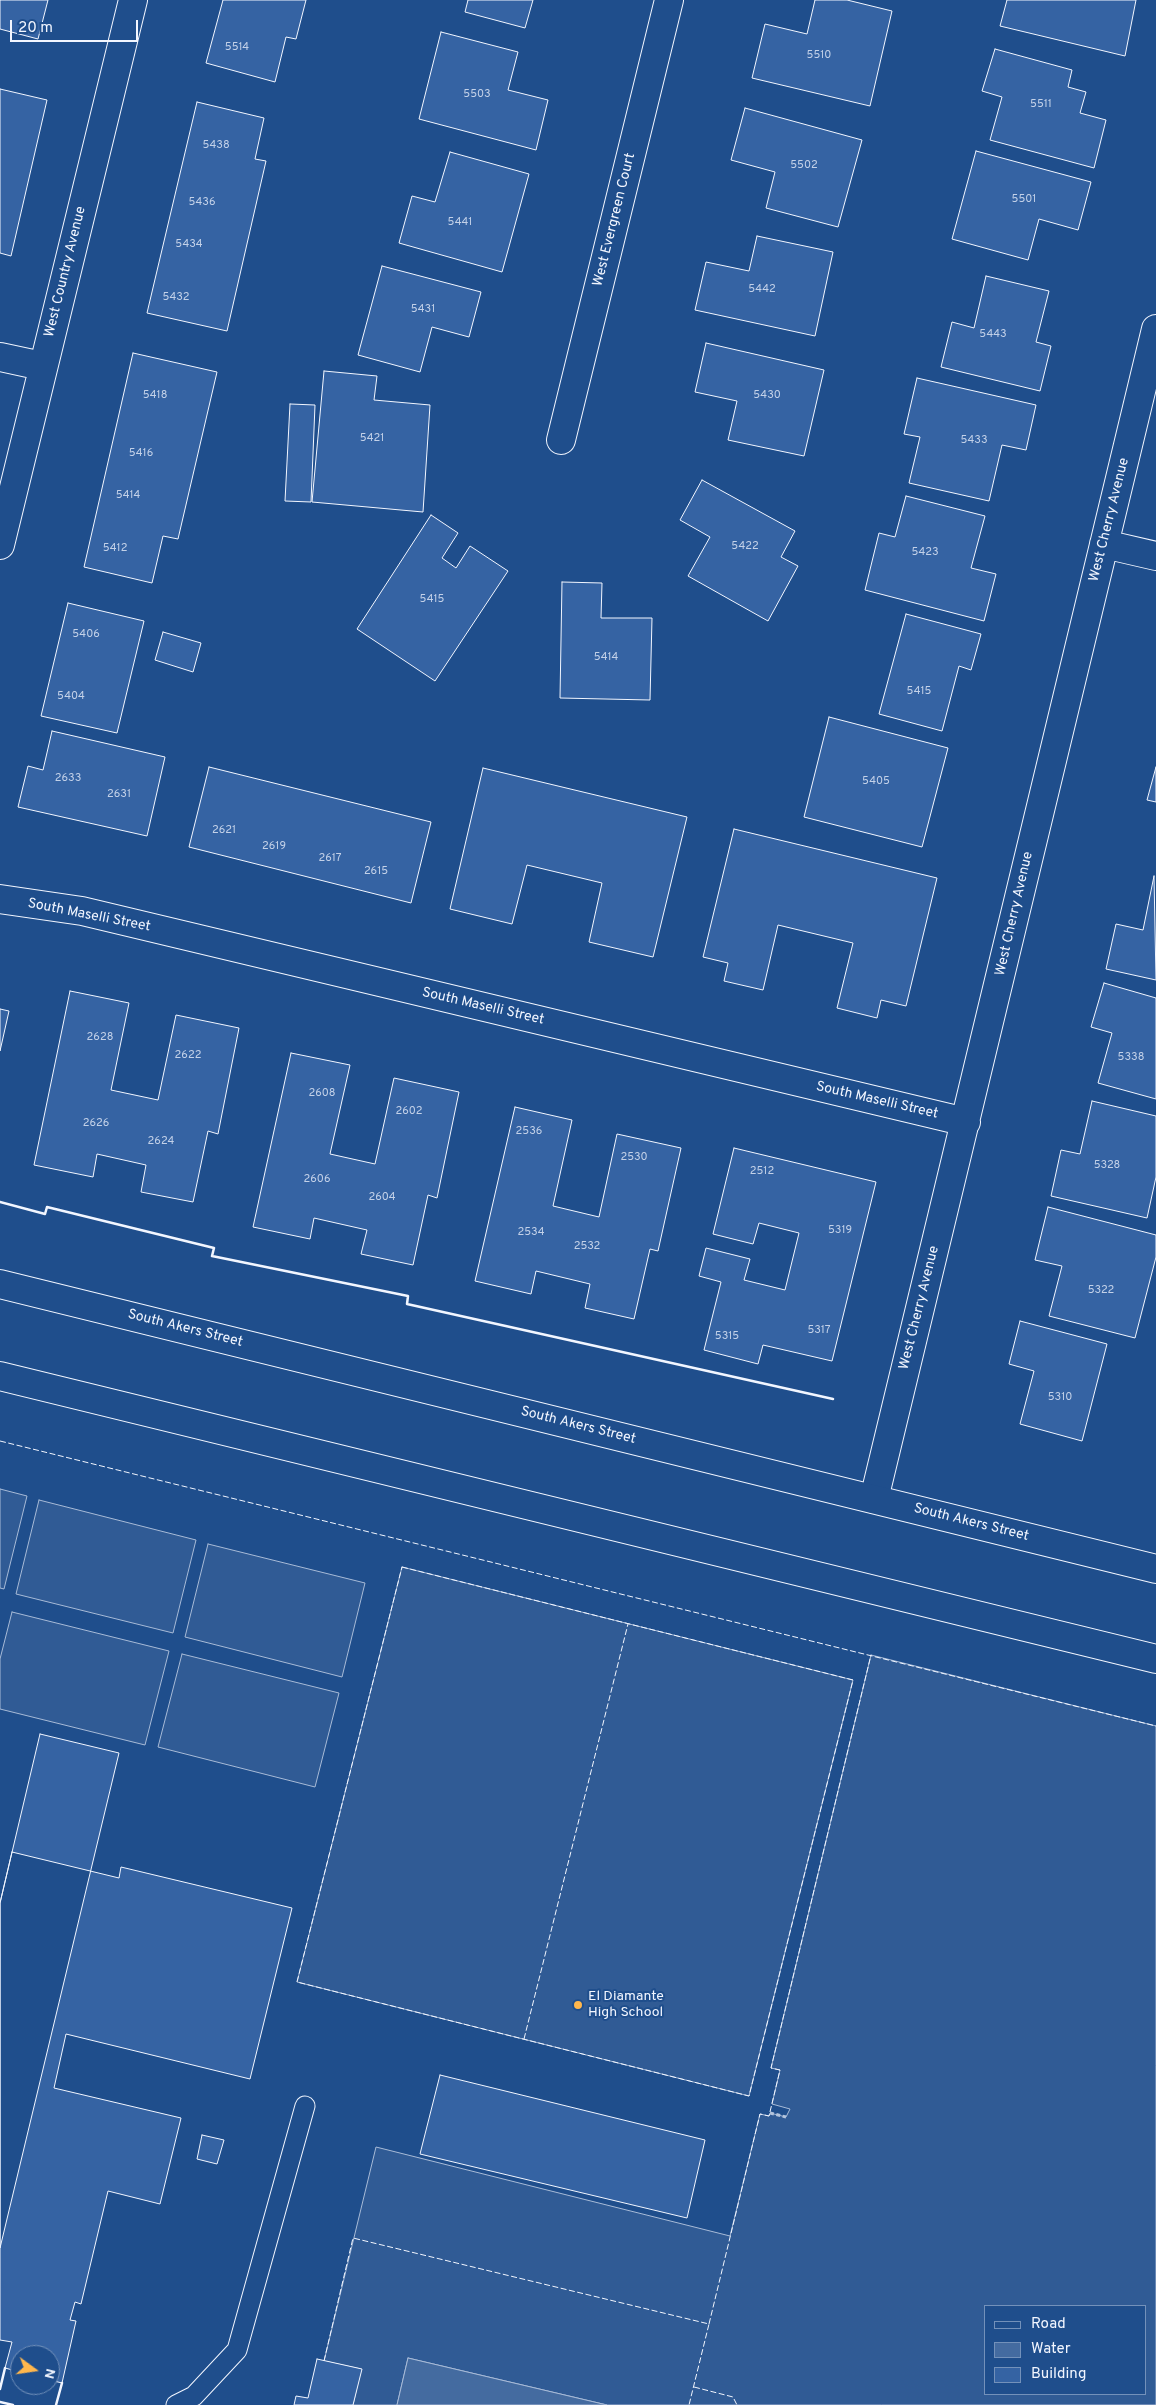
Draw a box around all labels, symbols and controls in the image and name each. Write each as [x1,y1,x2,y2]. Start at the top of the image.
scale bar [12,10,140,42]
text: 20 m [18,19,53,38]
house number: 5514 [225,41,249,55]
house number: 5510 [807,49,831,63]
house number: 5503 [463,88,491,102]
house number: 5511 [1030,98,1052,112]
house number: 5438 [202,139,230,153]
street label: West Evergreen Court [590,152,640,288]
house number: 5502 [790,159,818,173]
house number: 5501 [1012,193,1036,207]
house number: 5436 [188,196,216,210]
street label: West Country Avenue [42,205,90,339]
house number: 5441 [448,216,472,230]
house number: 5434 [175,238,203,252]
house number: 5442 [748,283,776,297]
house number: 5432 [162,291,190,305]
house number: 5431 [411,303,435,317]
house number: 5443 [979,328,1007,342]
house number: 5418 [143,389,167,403]
house number: 5430 [753,389,781,403]
house number: 5421 [360,432,384,446]
house number: 5433 [960,434,988,448]
house number: 5416 [129,447,153,461]
street label: West Cherry Avenue [1086,456,1134,584]
house number: 5414 [116,489,140,503]
house number: 5422 [731,540,759,554]
house number: 5412 [103,542,127,556]
house number: 5423 [911,546,939,560]
house number: 5415 [420,593,444,607]
house number: 5406 [72,628,100,642]
house number: 5414 [594,651,618,665]
house number: 5415 [907,685,931,699]
house number: 5404 [57,690,85,704]
house number: 2633 [55,772,81,786]
house number: 5405 [862,775,890,789]
house number: 2631 [107,788,131,802]
house number: 2621 [212,824,236,838]
house number: 2619 [262,840,286,854]
street label: West Cherry Avenue [993,850,1037,978]
house number: 2617 [318,852,342,866]
house number: 2615 [364,865,388,879]
street label: South Maselli Street [26,896,152,936]
street label: South Maselli Street [420,985,546,1029]
house number: 2628 [87,1031,113,1045]
house number: 2622 [175,1049,201,1063]
house number: 5338 [1118,1051,1144,1065]
street label: South Maselli Street [814,1079,940,1123]
house number: 2608 [308,1087,336,1101]
house number: 2602 [395,1105,423,1119]
house number: 2626 [83,1117,109,1131]
house number: 2536 [516,1125,542,1139]
house number: 2624 [148,1135,174,1149]
house number: 2530 [620,1151,648,1165]
house number: 5328 [1094,1159,1120,1173]
house number: 2512 [750,1165,774,1179]
house number: 2606 [304,1173,330,1187]
house number: 2604 [368,1191,396,1205]
house number: 5319 [828,1224,852,1238]
house number: 2534 [517,1226,545,1240]
house number: 2532 [574,1240,600,1254]
street label: West Cherry Avenue [896,1244,944,1372]
house number: 5322 [1088,1284,1114,1298]
street label: South Akers Street [126,1307,244,1351]
house number: 5317 [807,1324,831,1338]
house number: 5315 [715,1330,739,1344]
house number: 5310 [1048,1391,1072,1405]
street label: South Akers Street [519,1404,637,1448]
street label: South Akers Street [912,1501,1030,1545]
place label: El Diamante High School [588,1989,664,2021]
marker: El Diamante High School [572,1999,584,2011]
legend [984,2305,1146,2395]
text: Road [1031,2315,1066,2334]
text: Water [1031,2340,1070,2359]
north arrow [10,2345,60,2395]
text: Building [1031,2365,1086,2384]
text: N [40,2367,59,2380]

